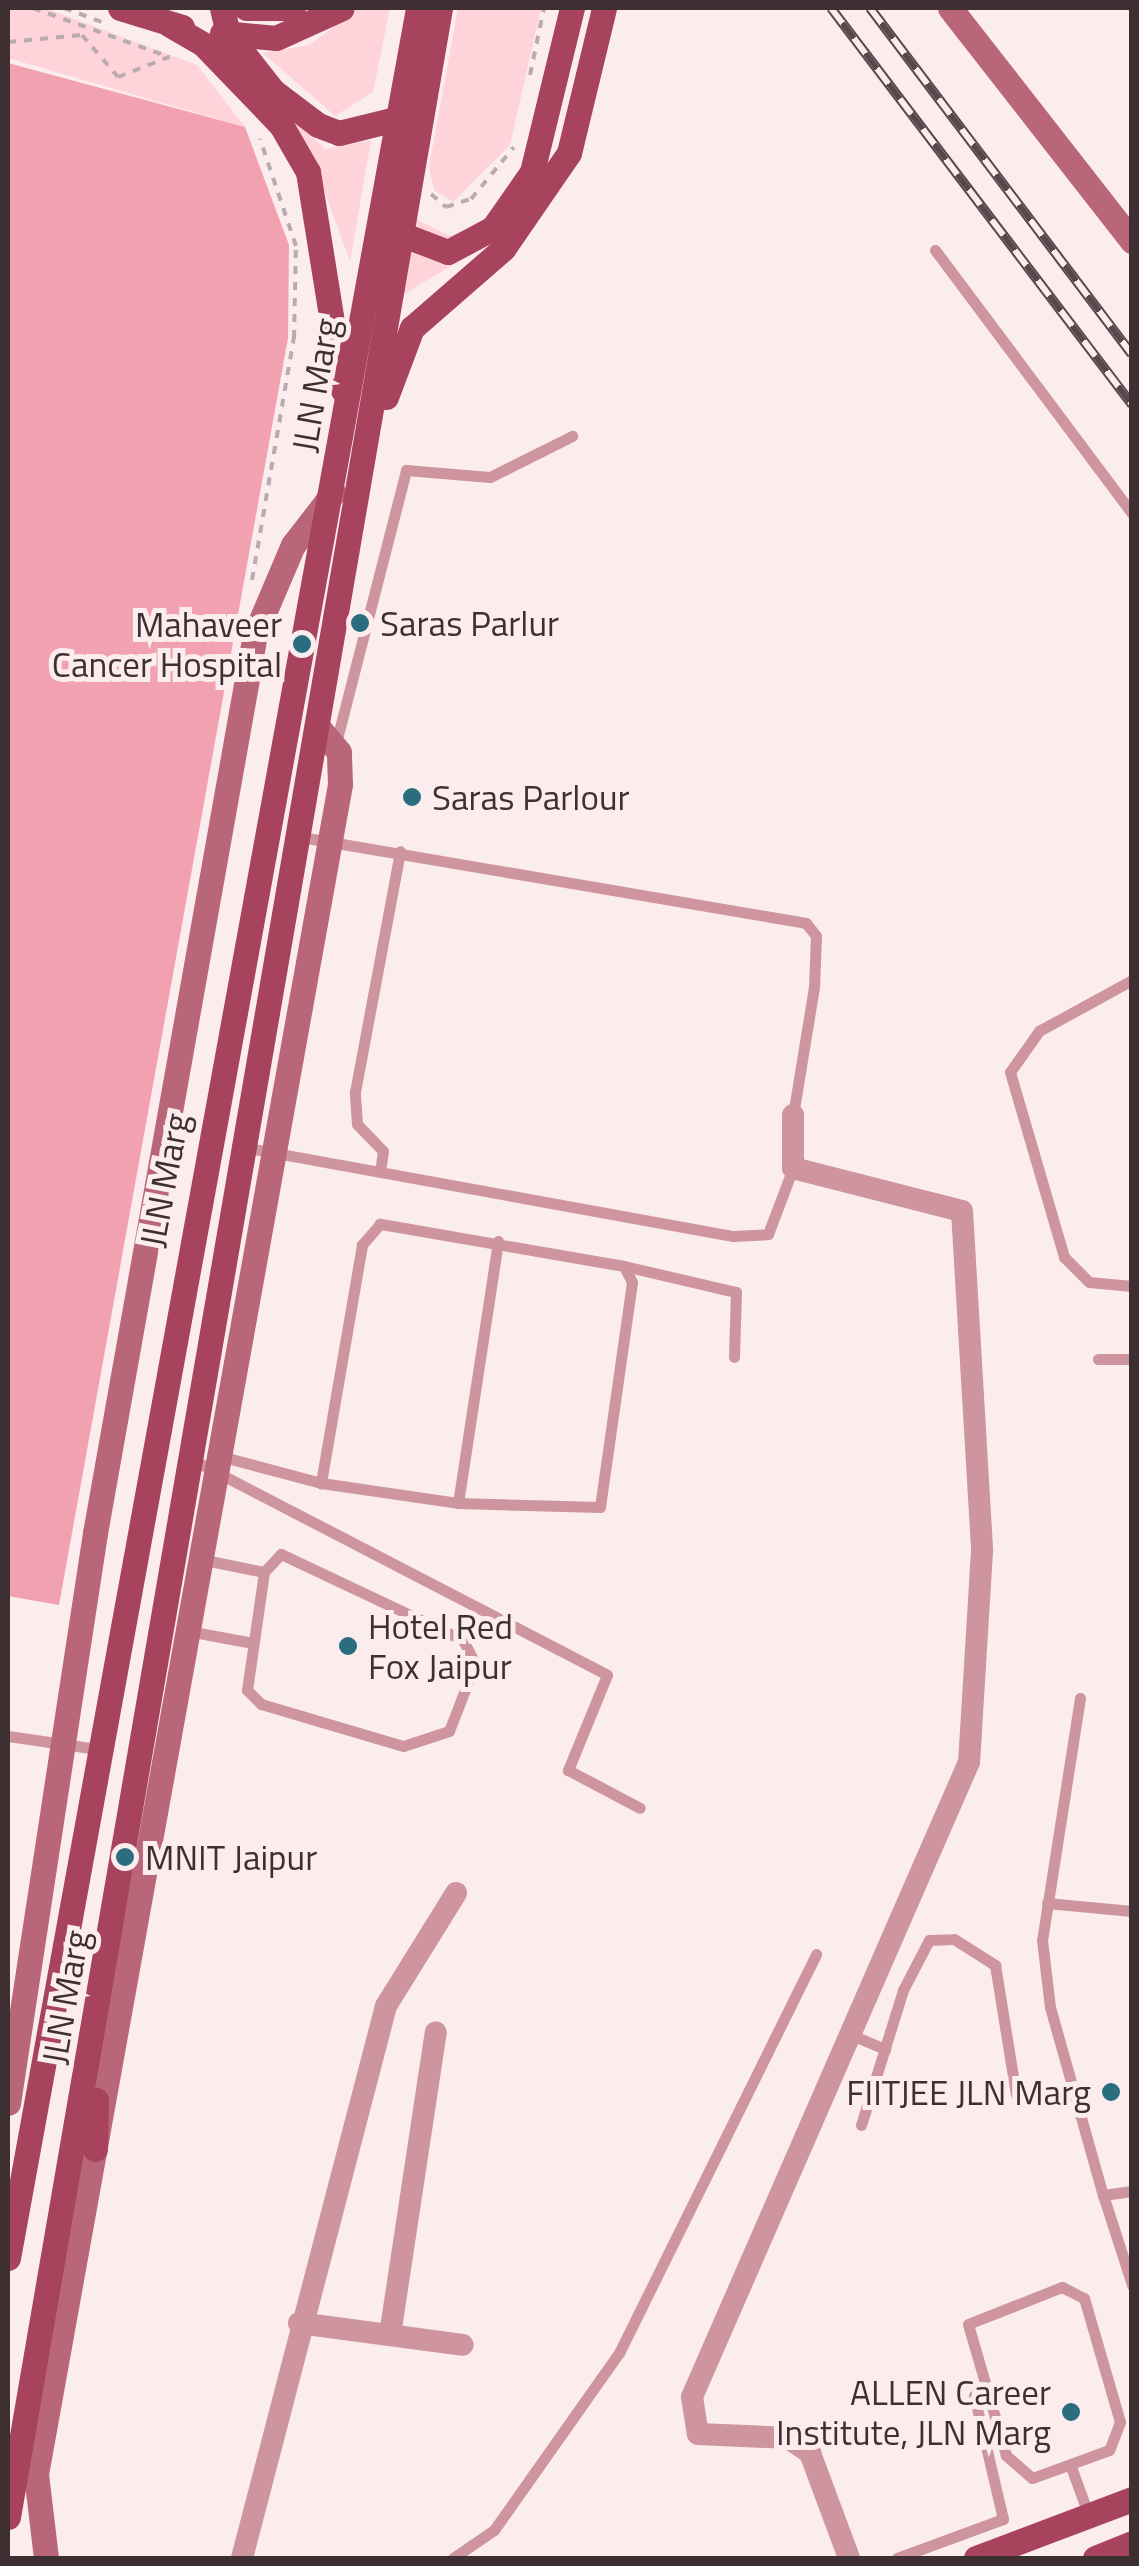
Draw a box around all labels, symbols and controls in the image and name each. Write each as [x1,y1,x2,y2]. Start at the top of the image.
street label: JLN Marg [283,315,347,455]
place label: Saras Parlur [380,602,559,644]
place label: Mahaveer Cancer Hospital [52,603,282,685]
marker: Saras Parlur [349,612,371,634]
marker: Mahaveer Cancer Hospital [291,633,313,655]
place label: Saras Parlour [432,776,630,818]
marker: Saras Parlour [401,786,423,808]
street label: JLN Marg [131,1110,197,1250]
place label: Hotel Red Fox Jaipur [368,1605,513,1687]
marker: Hotel Red Fox Jaipur [337,1635,359,1657]
place label: MNIT Jaipur [145,1836,317,1878]
marker: MNIT Jaipur [114,1846,136,1868]
street label: JLN Marg [33,1927,97,2067]
place label: FIITJEE JLN Marg [846,2071,1091,2113]
marker: FIITJEE JLN Marg [1100,2081,1122,2103]
place label: ALLEN Career Institute, JLN Marg [776,2371,1051,2453]
marker: ALLEN Career Institute, JLN Marg [1060,2401,1082,2423]

